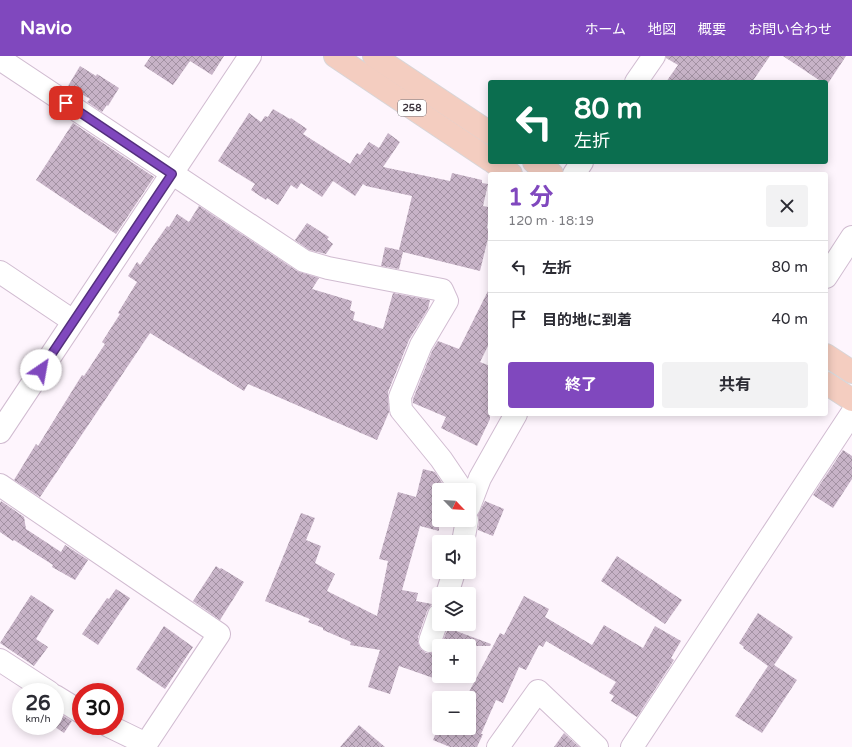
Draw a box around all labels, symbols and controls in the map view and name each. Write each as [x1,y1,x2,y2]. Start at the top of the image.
text: Navio [20,17,72,39]
text: ホーム [584,21,626,38]
text: 地図 [648,21,676,38]
text: 概要 [698,21,726,38]
text: お問い合わせ [748,21,832,38]
pin [49,86,83,120]
icon: arrive [55,92,77,114]
text: 80 m [574,92,642,126]
icon: left [508,96,560,148]
road number: 258 [398,100,426,116]
text: 左折 [574,130,610,152]
text: 1 分 [508,183,553,212]
button: close [766,185,808,227]
text: 120 m · 18:19 [508,213,594,229]
icon: left [508,256,530,278]
text: 80 m [771,258,808,276]
text: 左折 [542,259,572,277]
icon: arrive [508,308,530,330]
text: 40 m [771,310,808,328]
text: 目的地に到着 [542,311,632,329]
position arrow [20,349,62,391]
button: 終了 [508,362,654,408]
button: 共有 [662,362,808,408]
north arrow [432,483,476,527]
map controls [432,483,476,735]
button: sound [432,535,476,579]
button: layers [432,587,476,631]
button: + [432,639,476,683]
speed limit sign: 30 [72,683,124,735]
button: − [432,691,476,735]
text: 26 [25,692,51,716]
text: km/h [25,713,51,725]

